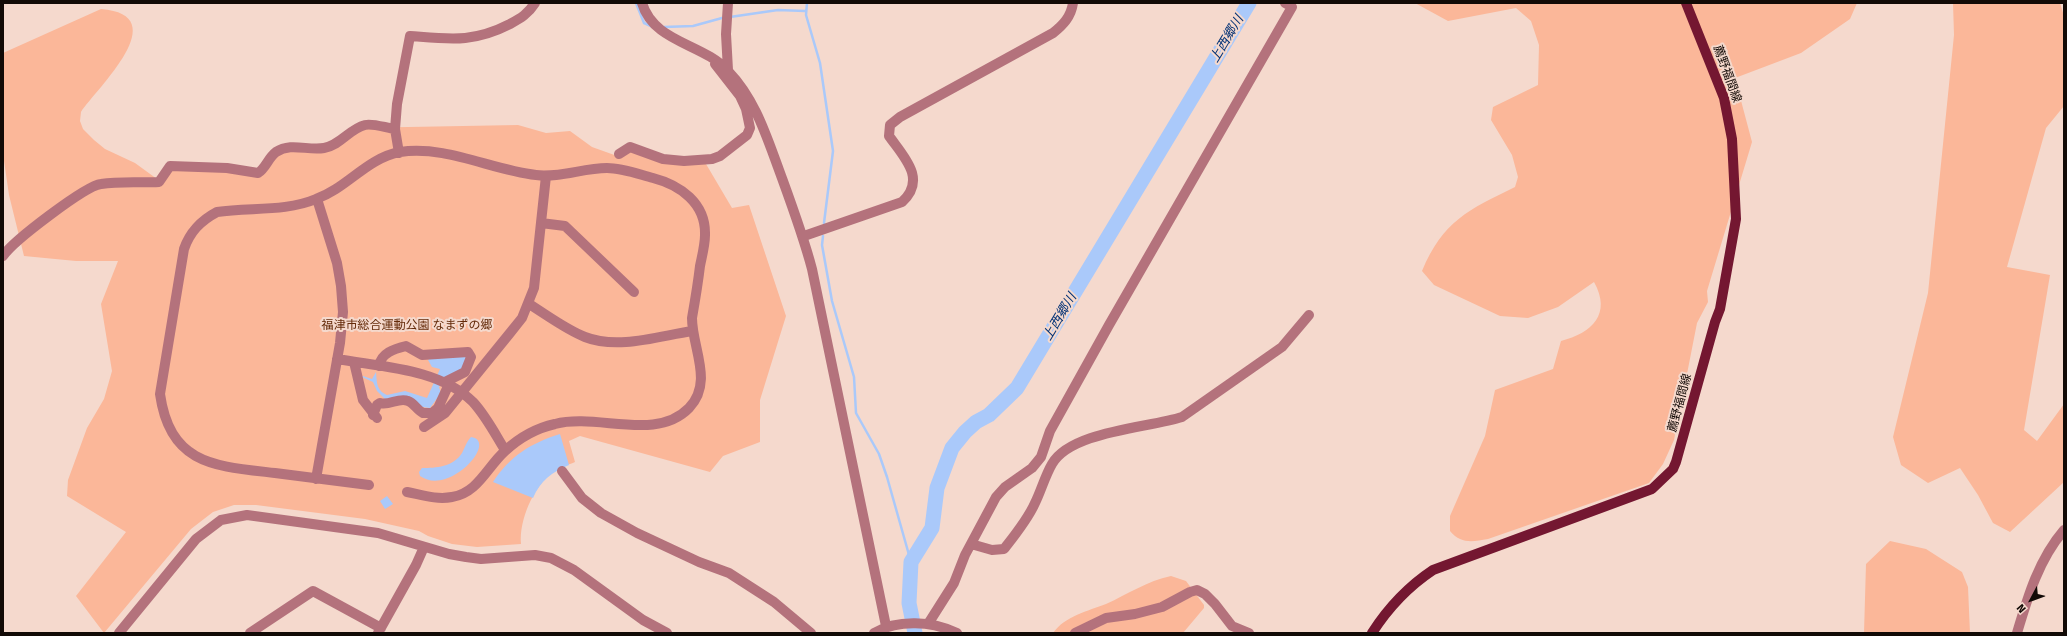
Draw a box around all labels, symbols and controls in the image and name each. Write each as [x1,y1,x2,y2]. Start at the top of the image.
water label: 上西郷川 [1207,13,1247,65]
street label: 薦野福間線 [1710,43,1744,105]
water label: 上西郷川 [1040,291,1080,343]
park label: 福津市総合運動公園 なまずの郷 [321,319,493,333]
street label: 薦野福間線 [1665,372,1695,434]
north arrow [2011,580,2051,620]
text: N [2014,601,2029,615]

